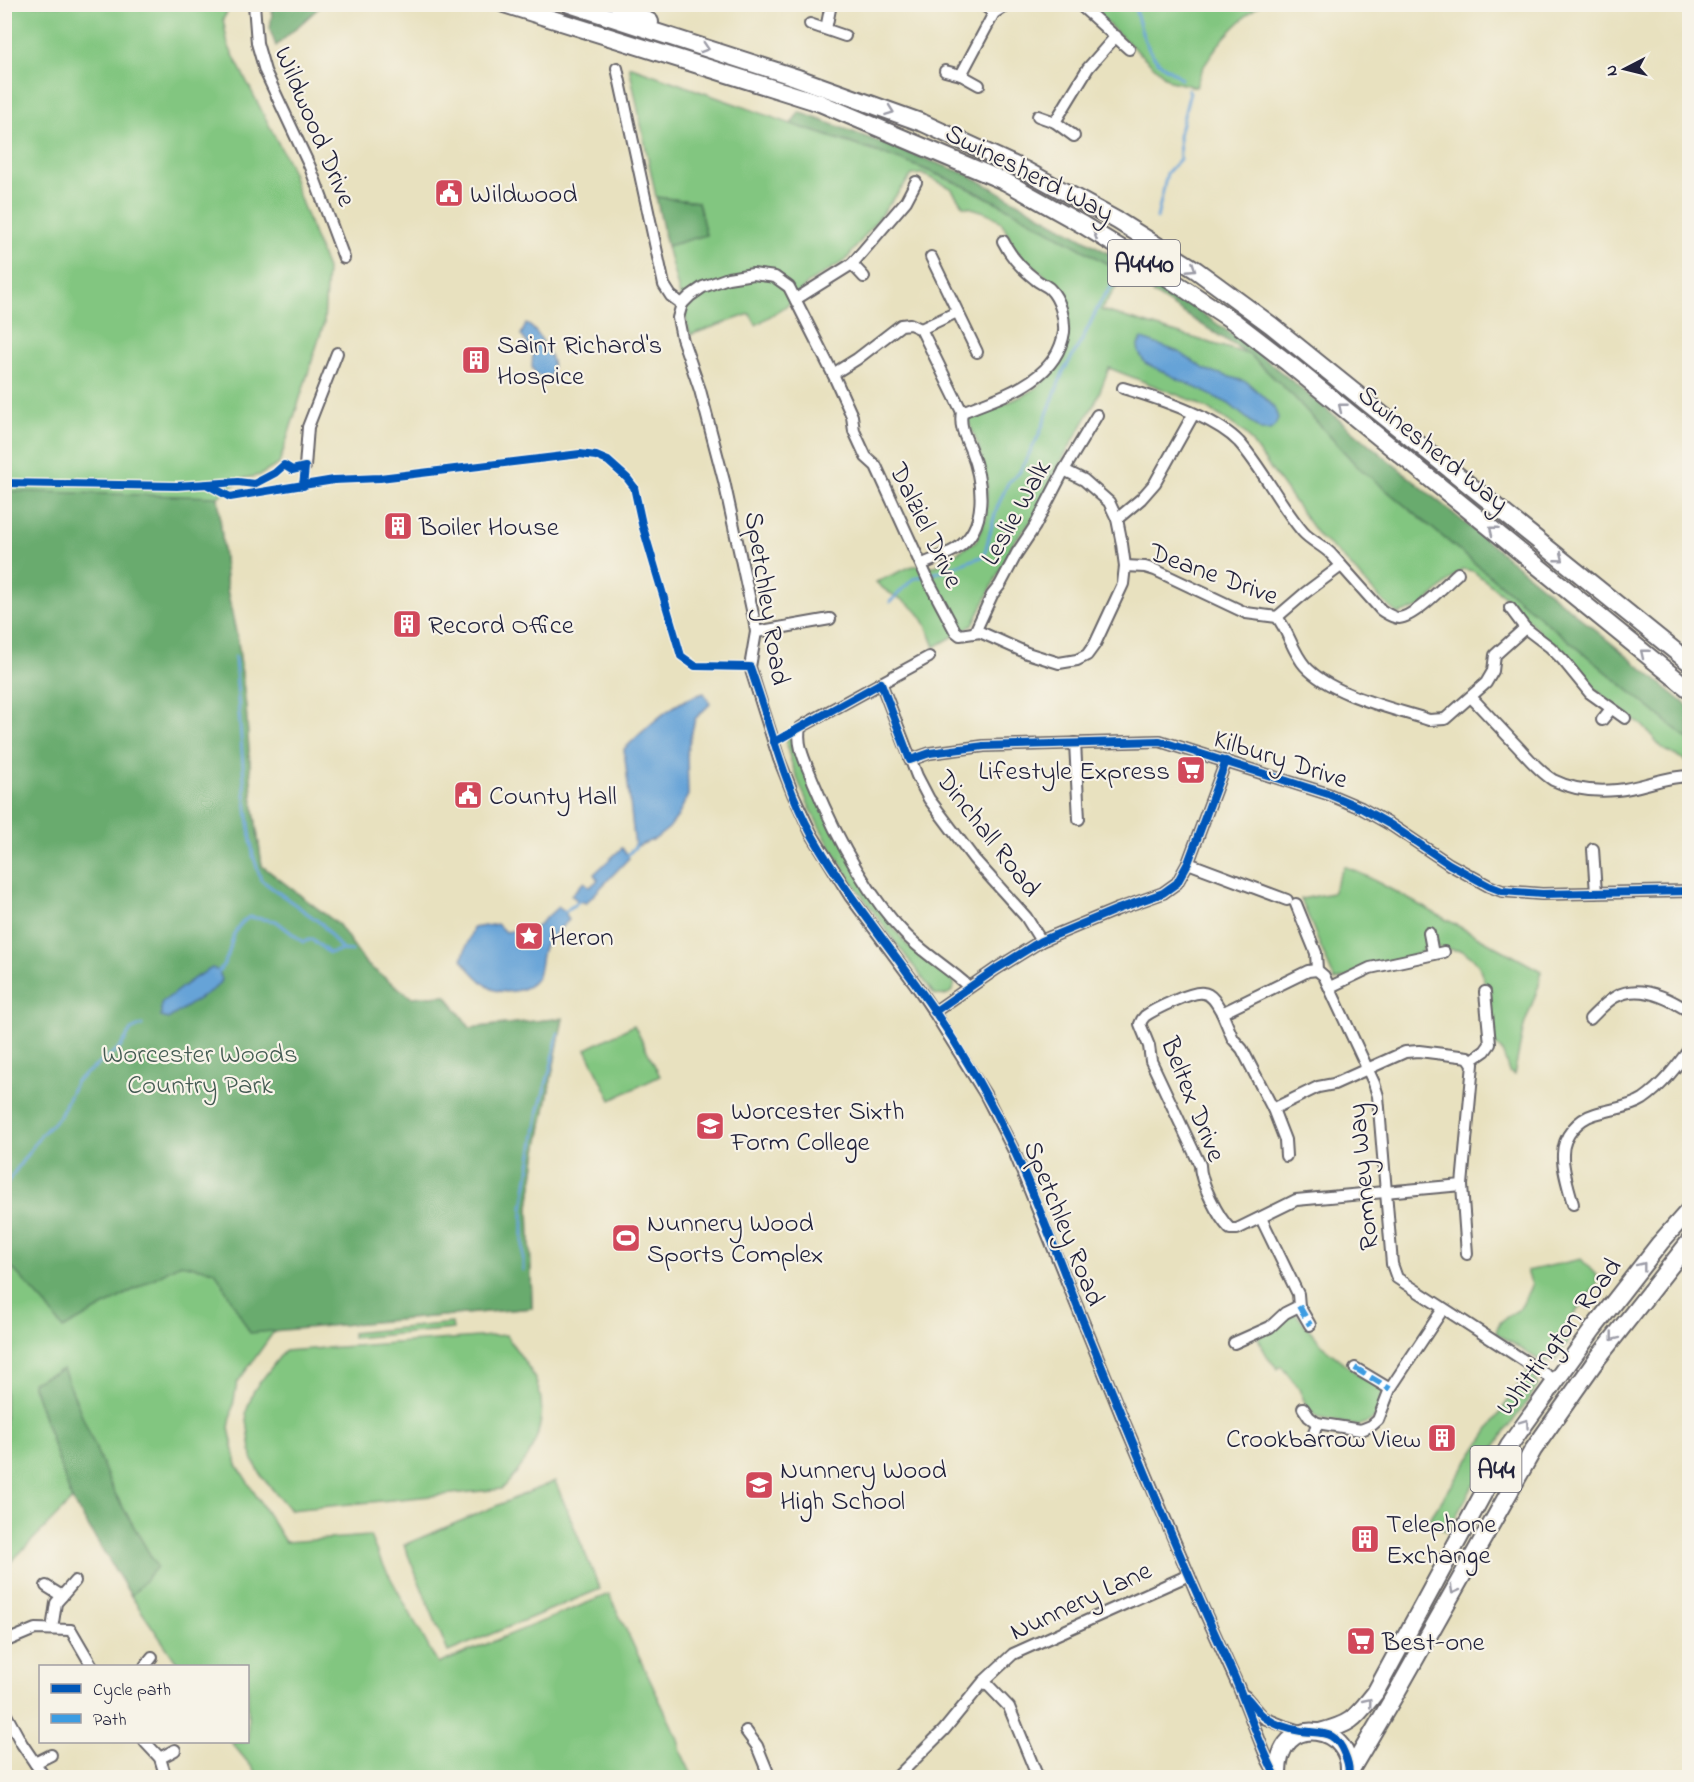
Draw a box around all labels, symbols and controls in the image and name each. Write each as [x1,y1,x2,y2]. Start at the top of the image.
north arrow [1595,39,1655,99]
one-way arrow [699,40,710,53]
street label: Wildwood Drive [262,41,365,214]
text: N [1600,64,1625,77]
one-way arrow [884,103,895,116]
street label: Swinesherd Way [938,115,1120,234]
place label: Wildwood [470,176,578,215]
public building icon: Wildwood [433,177,465,209]
one-way arrow [1093,229,1103,241]
road number: A4440 [1108,240,1180,286]
one-way arrow [1186,261,1197,272]
place label: Saint Richard's Hospice [497,327,662,397]
building icon: Saint Richard's Hospice [460,344,492,376]
street label: Swinesherd Way [1348,377,1517,523]
one-way arrow [1338,403,1349,414]
street label: Leslie Walk [972,453,1062,573]
street label: Dalziel Drive [877,456,972,596]
place label: Boiler House [418,509,560,548]
street label: Spetchley Road [733,509,798,688]
building icon: Boiler House [382,510,414,542]
one-way arrow [1489,526,1500,537]
street label: Deane Drive [1142,534,1284,617]
one-way arrow [1553,551,1564,562]
place label: Record Office [428,607,575,646]
building icon: Record Office [391,608,423,640]
one-way arrow [1640,649,1651,660]
street label: Kilbury Drive [1208,720,1353,801]
place label: Lifestyle Express [978,753,1170,792]
supermarket icon: Lifestyle Express [1175,754,1207,786]
street label: Dinchall Road [924,762,1049,906]
place label: County Hall [489,778,617,817]
public building icon: County Hall [452,779,484,811]
place label: Heron [550,919,614,958]
place icon: Heron [513,920,545,952]
street label: Beltex Drive [1149,1031,1235,1169]
park label: Worcester Woods Country Park [102,1036,298,1106]
place label: Worcester Sixth Form College [730,1093,905,1163]
street label: Romney Way [1339,1102,1390,1252]
school or university icon: Worcester Sixth Form College [694,1110,726,1142]
street label: Spetchley Road [1012,1135,1114,1312]
place label: Nunnery Wood Sports Complex [647,1205,823,1275]
sports icon: Nunnery Wood Sports Complex [610,1222,642,1254]
street label: Whittington Road [1488,1250,1632,1425]
one-way arrow [1634,1262,1645,1273]
one-way arrow [1611,1330,1622,1341]
one-way arrow [1518,1418,1529,1429]
place label: Crookbarrow View [1226,1421,1421,1460]
building icon: Crookbarrow View [1426,1422,1458,1454]
road number: A44 [1470,1446,1522,1492]
place label: Nunnery Wood High School [780,1452,947,1522]
school or university icon: Nunnery Wood High School [743,1469,775,1501]
place label: Telephone Exchange [1386,1506,1497,1576]
building icon: Telephone Exchange [1349,1523,1381,1555]
street label: Nunnery Lane [1004,1552,1159,1652]
one-way arrow [1450,1584,1462,1594]
place label: Best-one [1381,1624,1486,1663]
supermarket icon: Best-one [1345,1625,1377,1657]
legend [39,1665,249,1743]
text: Cycle path [93,1678,171,1704]
one-way arrow [1360,1698,1371,1709]
text: Path [93,1708,127,1734]

